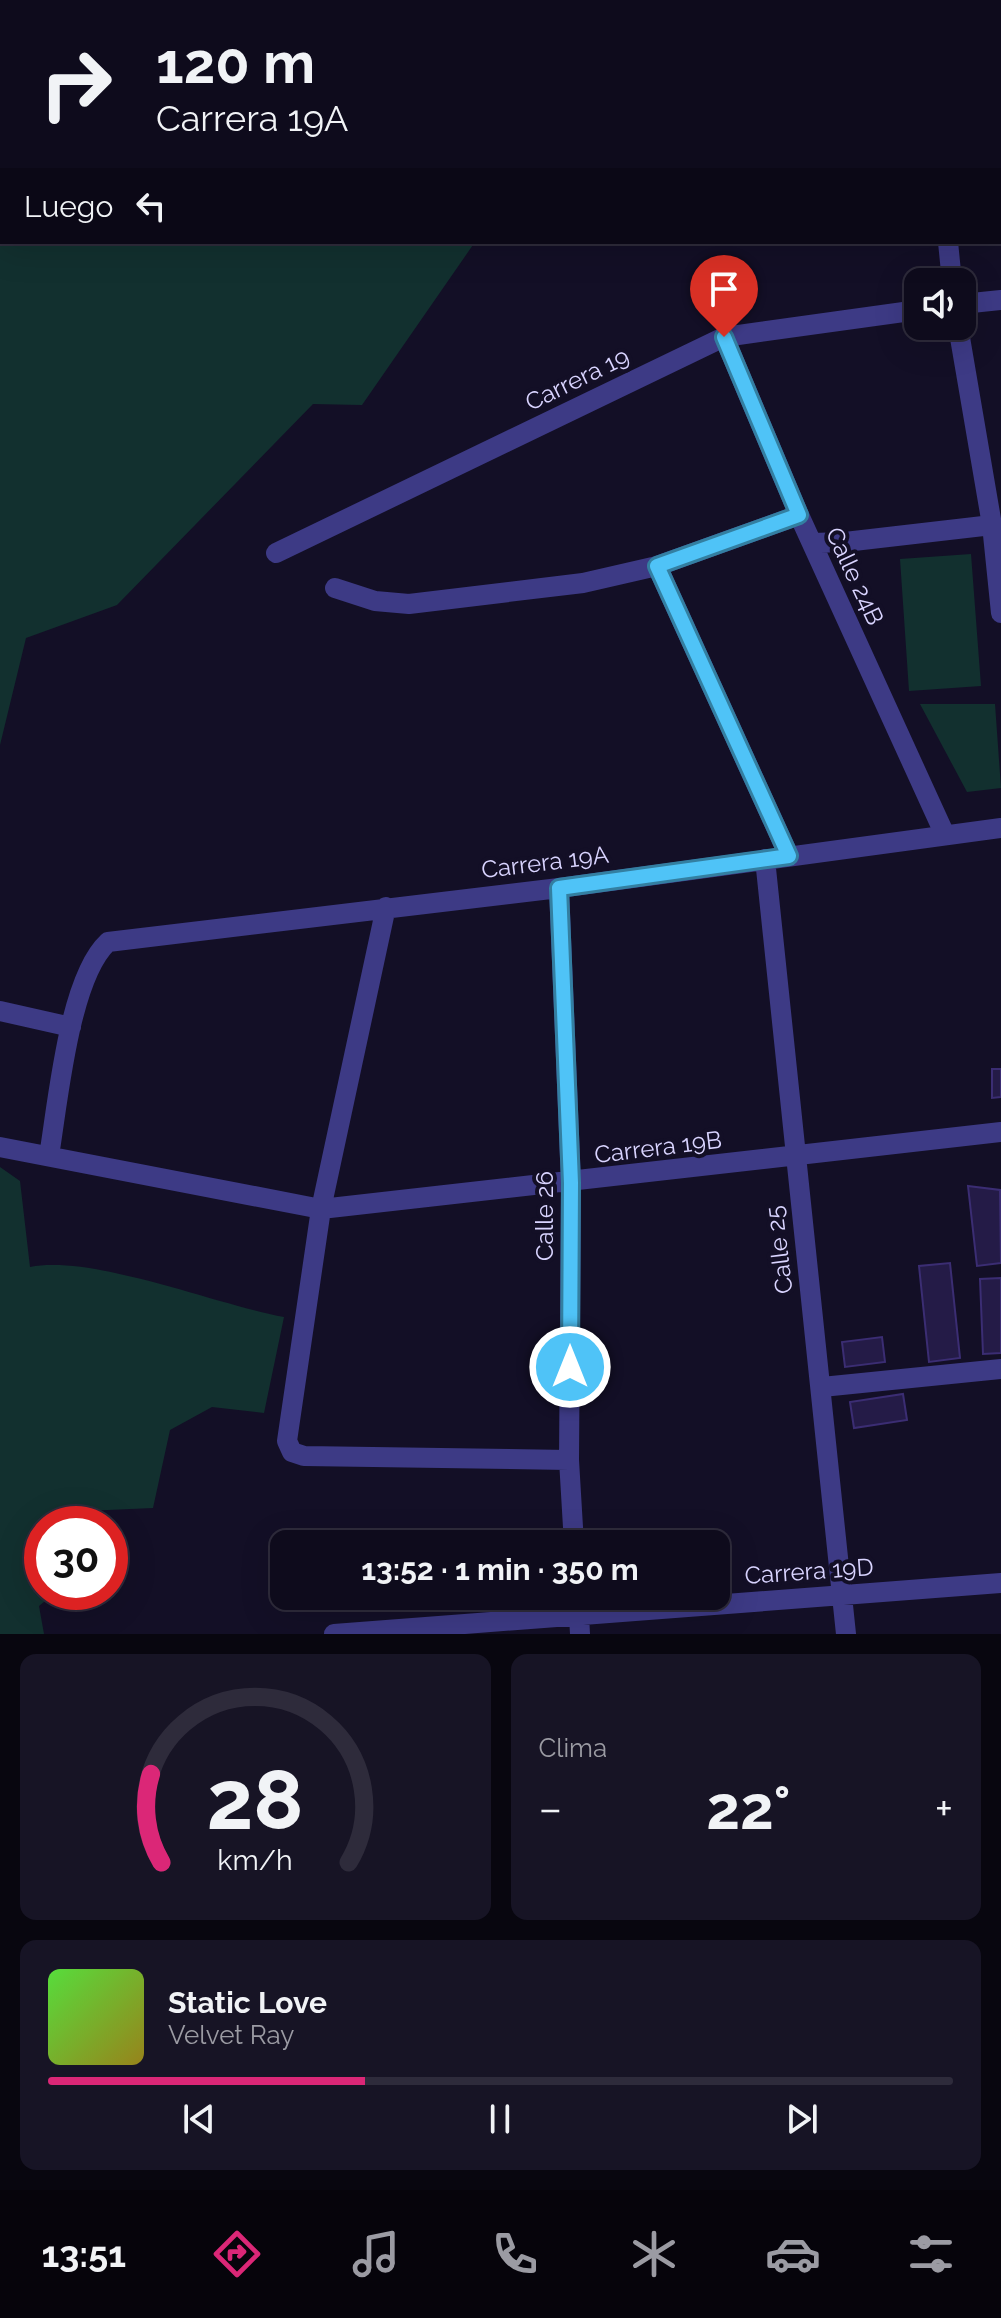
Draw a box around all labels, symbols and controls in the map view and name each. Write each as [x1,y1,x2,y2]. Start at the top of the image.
text: 120 m [156,30,315,96]
icon: right [24,32,128,136]
text: Carrera 19A [156,97,348,139]
icon: left [129,184,173,228]
text: Luego [24,189,113,224]
pin [690,255,758,337]
icon: arrive [702,267,746,311]
map controls [904,268,976,340]
button: sound [904,268,976,340]
street label: Carrera 19 [520,341,634,417]
street label: Calle 24B [820,523,890,629]
street label: Carrera 19A [480,840,610,884]
street label: Carrera 19B [593,1125,723,1169]
street label: Calle 26 [530,1171,559,1261]
street label: Calle 25 [759,1204,799,1296]
position arrow [528,1325,612,1409]
speed limit sign: 30 [24,1506,128,1610]
text: 13:52 · 1 min · 350 m [361,1552,639,1587]
street label: Carrera 19D [744,1552,874,1590]
text: Clima [539,1733,607,1763]
text: 28 [207,1751,304,1848]
text: 22° [706,1773,791,1843]
text: − [539,1783,562,1834]
text: + [935,1783,953,1834]
text: km/h [218,1843,293,1877]
text: Static Love [168,1985,327,2020]
text: Velvet Ray [168,2020,294,2050]
icon: previous [177,2097,221,2141]
icon: pause [478,2097,522,2141]
icon: next [780,2097,824,2141]
icon: directions [209,2226,265,2282]
icon: music [348,2226,404,2282]
icon: phone [487,2226,543,2282]
icon: climate [626,2226,682,2282]
icon: car [765,2226,821,2282]
icon: filters [903,2226,959,2282]
text: 13:51 [41,2233,126,2275]

